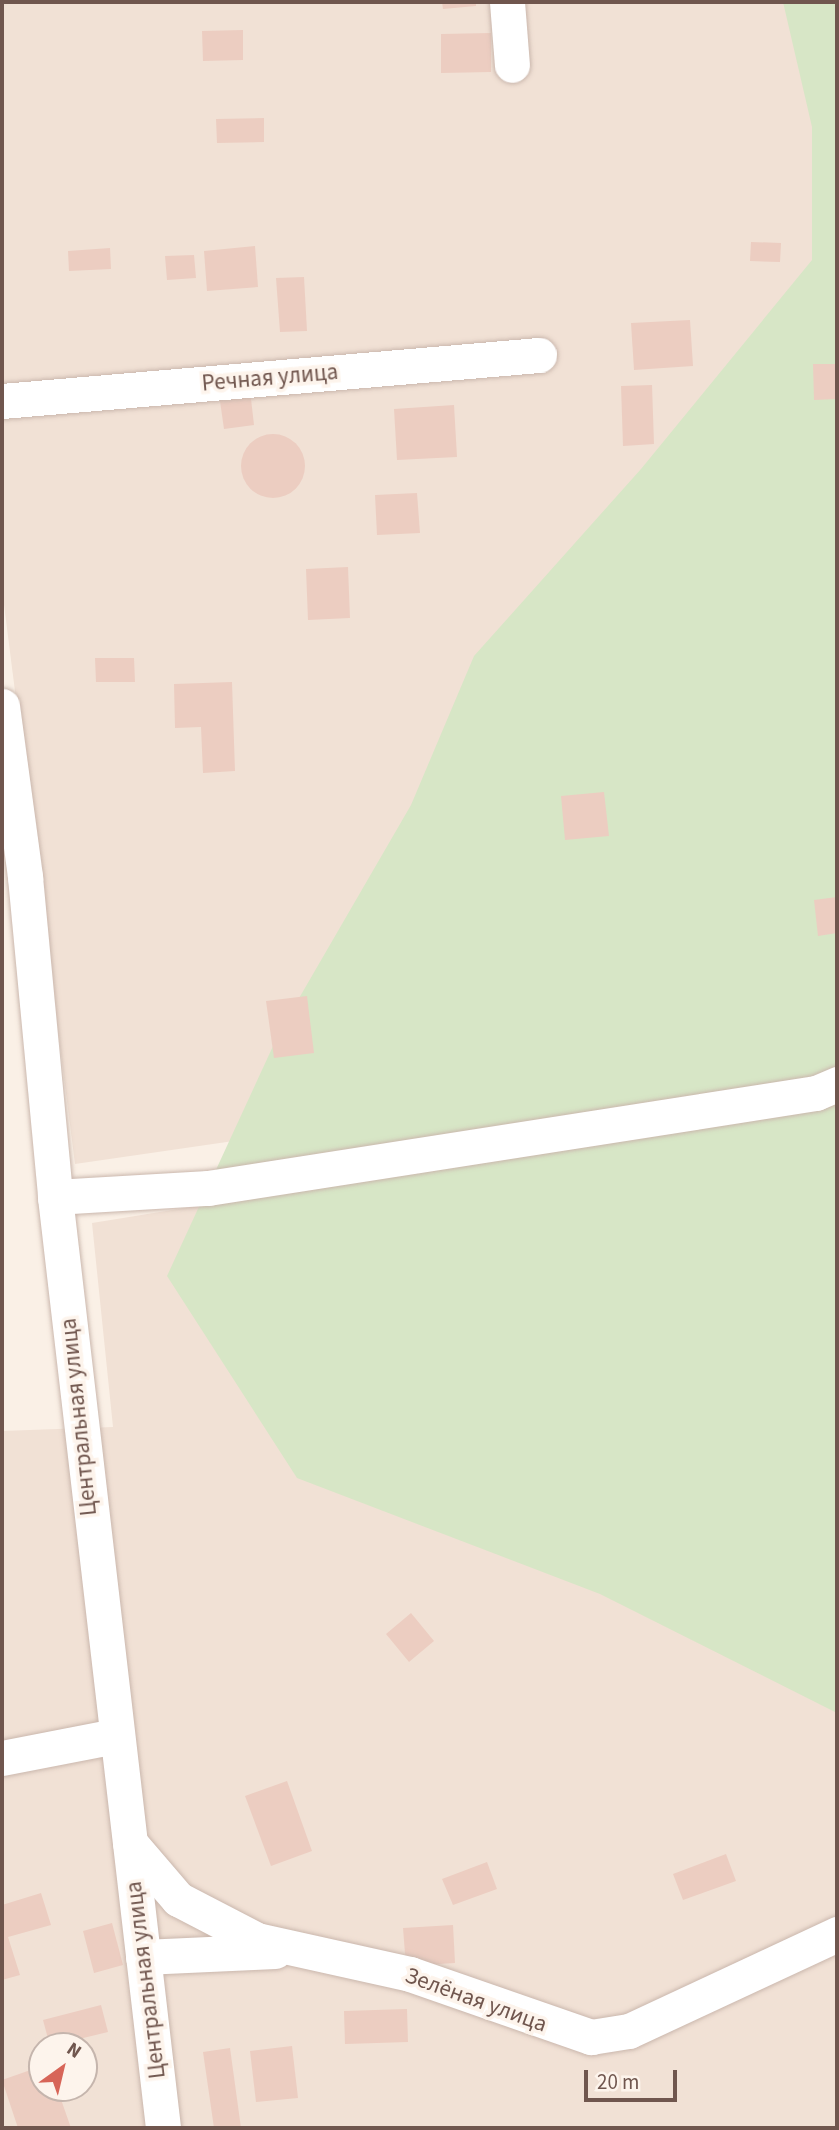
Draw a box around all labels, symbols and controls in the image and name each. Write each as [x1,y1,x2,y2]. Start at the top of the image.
street label: Речная улица [201,358,339,398]
street label: Центральная улица [55,1317,103,1517]
street label: Центральная улица [120,1880,172,2080]
street label: Зелёная улица [401,1962,551,2038]
north arrow [28,2032,98,2102]
text: N [61,2036,87,2066]
scale bar [587,2056,680,2100]
text: 20 m [597,2067,639,2097]

